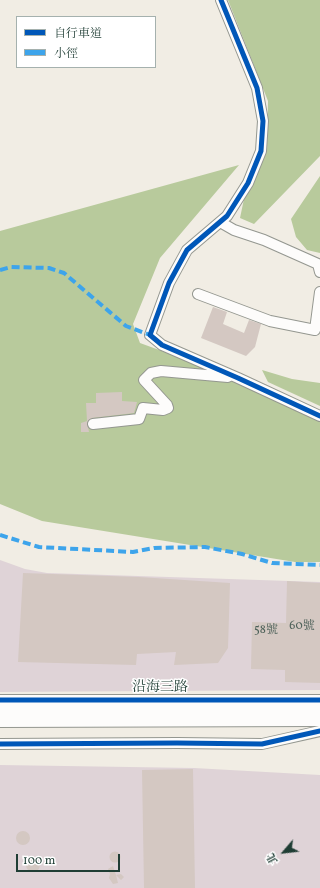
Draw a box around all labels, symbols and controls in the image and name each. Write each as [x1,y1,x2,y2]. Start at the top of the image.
legend [16,16,156,68]
text: 自行車道 [54,26,102,42]
text: 小徑 [54,46,78,62]
house number: 60號 [289,620,315,634]
house number: 58號 [254,624,278,638]
street label: 沿海三路 [132,680,188,696]
north arrow [264,832,304,872]
scale bar [18,846,122,872]
text: 北 [264,849,282,866]
text: 100 m [23,853,55,869]

